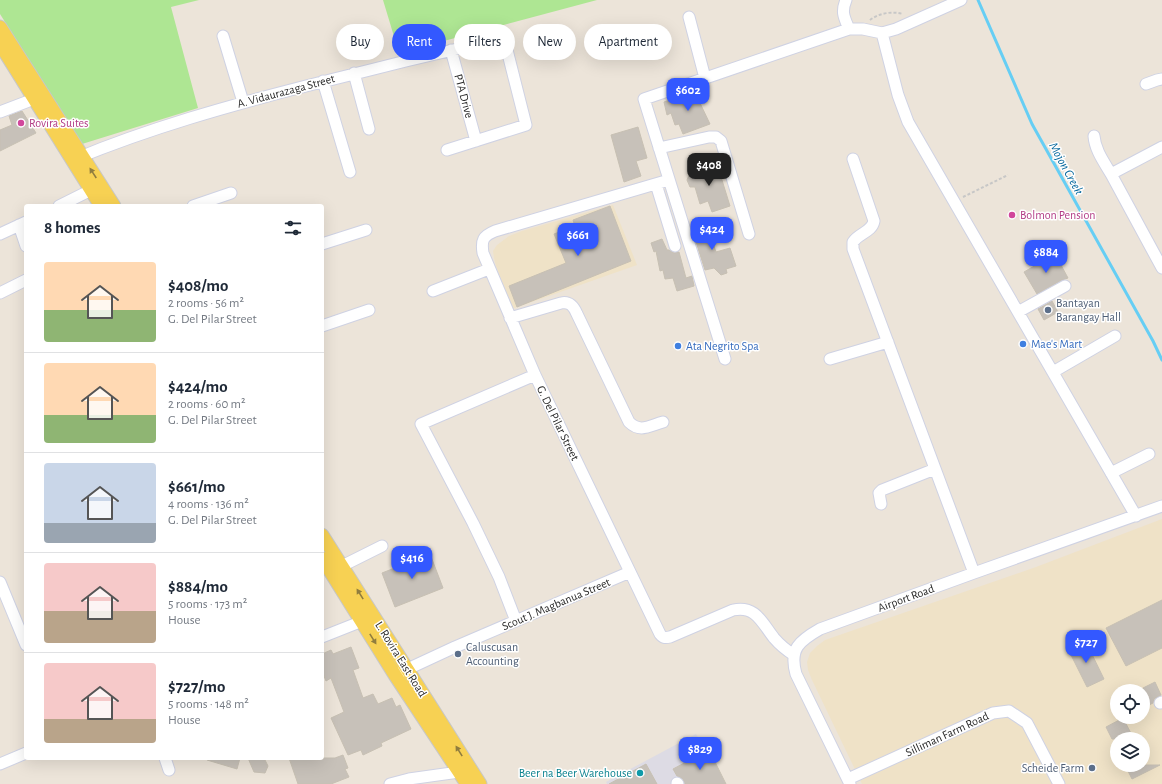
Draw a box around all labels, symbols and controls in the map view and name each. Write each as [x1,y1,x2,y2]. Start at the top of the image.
chip: Buy [336,24,384,60]
chip: Rent [392,24,446,60]
chip: Filters [454,24,515,60]
chip: New [523,24,576,60]
chip: Apartment [584,24,672,60]
street label: A. Vidaurazaga Street [236,72,336,110]
street label: PTA Drive [452,73,476,119]
pin: $602 [664,78,712,112]
text: $602 [675,84,701,97]
place label: Rovira Suites [29,117,89,129]
marker: Rovira Suites [16,118,26,128]
water label: Mojon Creek [1046,140,1085,197]
pin: $408 [685,153,733,187]
text: $408 [696,159,722,172]
one-way arrow [89,168,97,178]
place label: Bolmon Pension [1020,209,1096,221]
marker: Bolmon Pension [1007,210,1017,220]
icon: filters [282,217,304,239]
pin: $424 [688,217,736,251]
text: 8 homes [44,219,101,236]
pin: $661 [554,223,602,257]
text: $424 [699,223,725,236]
text: $661 [566,229,590,242]
pin: $884 [1022,240,1070,274]
text: $884 [1033,246,1059,259]
text: $408/mo [168,277,228,294]
icon: home [76,278,124,326]
text: 2 rooms · 56 m² [168,297,244,310]
place label: Bantayan Barangay Hall [1056,297,1121,324]
marker: Bantayan Barangay Hall [1043,305,1053,315]
text: G. Del Pilar Street [168,313,257,326]
place label: Mae's Mart [1031,338,1082,350]
marker: Mae's Mart [1018,339,1028,349]
place label: Ata Negrito Spa [686,340,759,352]
marker: Ata Negrito Spa [673,341,683,351]
text: $424/mo [168,378,228,395]
icon: home [76,379,124,427]
street label: G. Del Pilar Street [535,384,581,463]
text: 2 rooms · 60 m² [168,398,245,411]
text: G. Del Pilar Street [168,414,257,427]
text: $661/mo [168,478,225,495]
icon: home [76,479,124,527]
text: 4 rooms · 136 m² [168,498,249,511]
text: G. Del Pilar Street [168,514,257,527]
pin: $416 [388,546,436,580]
text: $416 [400,552,424,565]
street label: Scout J. Magbanua Street [500,576,612,632]
text: $884/mo [168,578,228,595]
icon: home [76,579,124,627]
street label: Airport Road [876,582,936,614]
one-way arrow [356,589,364,599]
text: 5 rooms · 173 m² [168,598,247,611]
text: House [168,614,200,627]
street label: L. Rovira East Road [373,619,429,699]
pin: $727 [1062,630,1110,664]
one-way arrow [369,634,377,644]
text: $727 [1074,636,1098,649]
place label: Caluscusan Accounting [466,641,519,667]
marker: Caluscusan Accounting [453,649,463,659]
text: $727/mo [168,678,225,695]
icon: home [76,679,124,727]
map controls [1110,684,1150,772]
button: locate [1110,684,1150,724]
text: 5 rooms · 148 m² [168,698,249,711]
street label: Silliman Farm Road [904,709,990,759]
text: House [168,714,200,727]
button: layers [1110,732,1150,772]
pin: $829 [676,737,724,771]
text: $829 [688,743,712,756]
one-way arrow [456,745,463,757]
place label: Scheide Farm [1022,762,1084,774]
marker: Scheide Farm [1087,763,1097,773]
place label: Beer na Beer Warehouse [519,767,632,779]
marker: Beer na Beer Warehouse [635,768,645,778]

